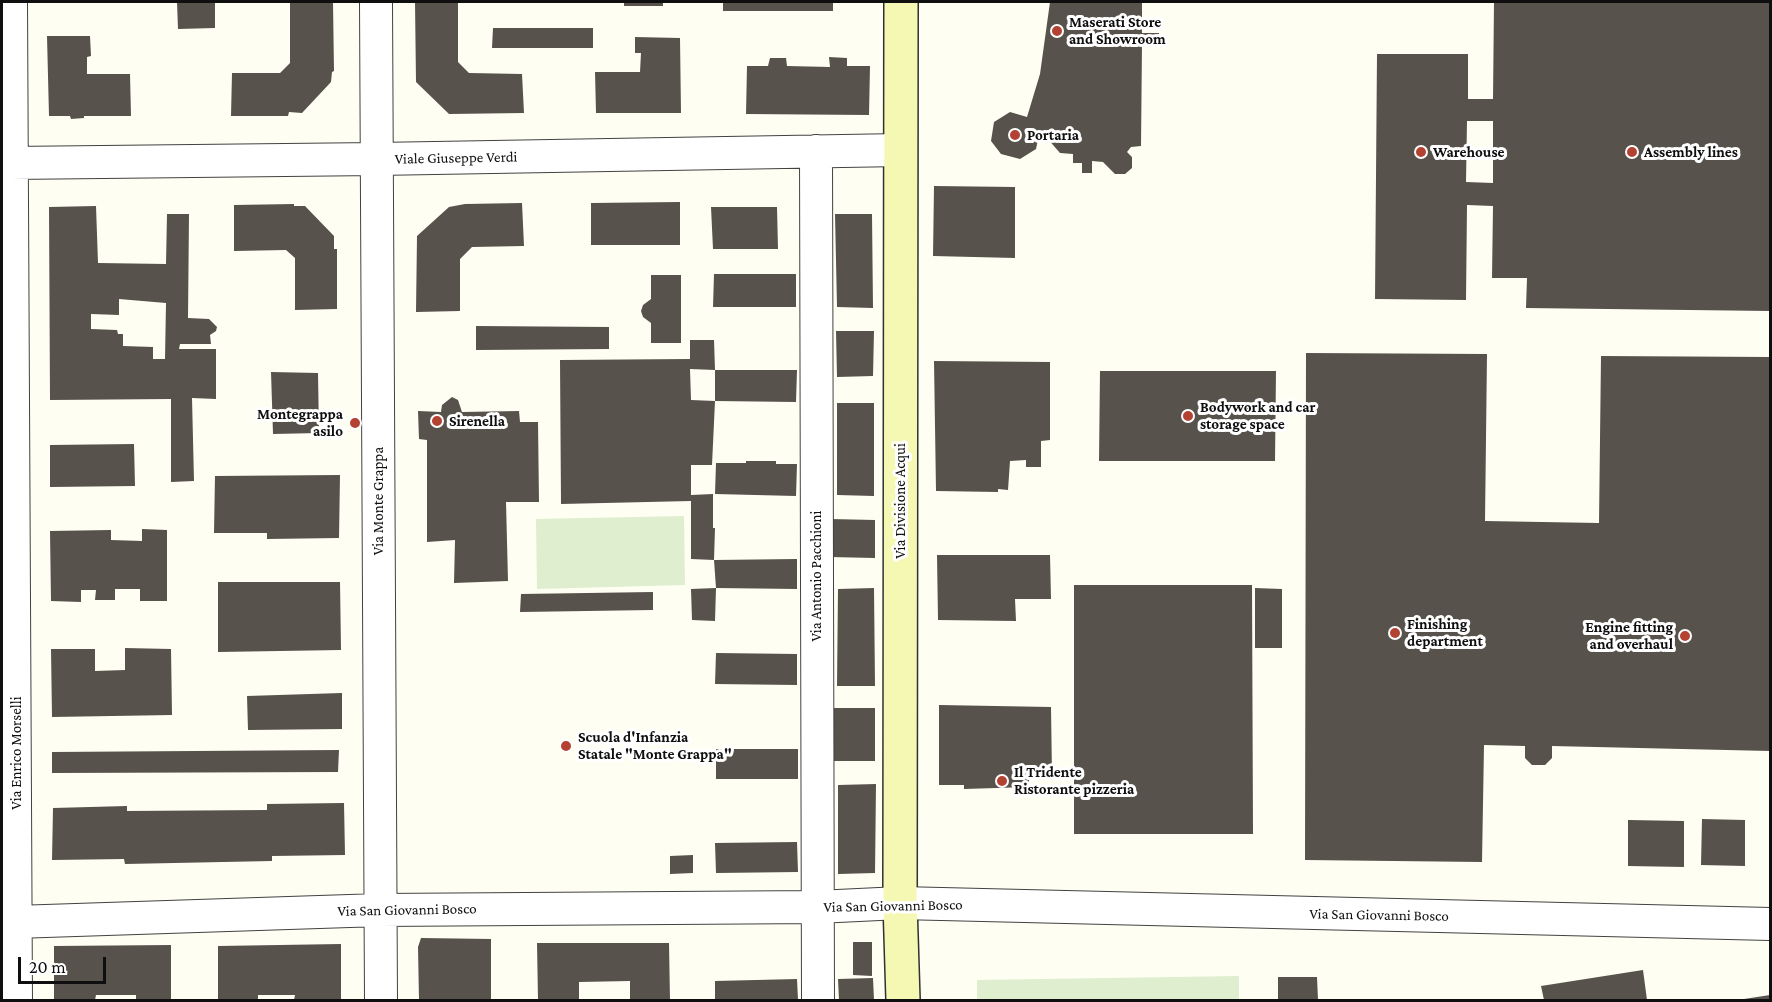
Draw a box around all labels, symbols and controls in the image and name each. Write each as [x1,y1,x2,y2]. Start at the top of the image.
place label: Maserati Store and Showroom [1069,13,1166,48]
marker: Maserati Store and Showroom [1050,24,1064,38]
place label: Portaria [1027,126,1079,144]
marker: Portaria [1008,128,1022,142]
place label: Warehouse [1433,143,1504,161]
place label: Assembly lines [1644,143,1738,161]
marker: Warehouse [1414,145,1428,159]
marker: Assembly lines [1625,145,1639,159]
street label: Viale Giuseppe Verdi [394,148,518,168]
place label: Bodywork and car storage space [1200,398,1316,433]
place label: Montegrappa asilo [257,405,343,440]
marker: Bodywork and car storage space [1181,409,1195,423]
place label: Sirenella [449,412,505,430]
marker: Sirenella [430,414,444,428]
marker: Montegrappa asilo [348,416,362,430]
street label: Via Divisione Acqui [891,443,909,559]
street label: Via Monte Grappa [369,447,387,555]
street label: Via Antonio Pacchioni [807,510,825,642]
place label: Finishing department [1407,615,1483,650]
place label: Engine fitting and overhaul [1585,618,1673,653]
marker: Finishing department [1388,626,1402,640]
marker: Engine fitting and overhaul [1678,629,1692,643]
street label: Via Enrico Morselli [7,696,25,810]
place label: Scuola d'Infanzia Statale "Monte Grappa" [578,728,732,763]
marker: Scuola d'Infanzia Statale "Monte Grappa" [559,739,573,753]
place label: Il Tridente Ristorante pizzeria [1014,763,1134,798]
marker: Il Tridente Ristorante pizzeria [995,774,1009,788]
street label: Via San Giovanni Bosco [823,896,963,916]
street label: Via San Giovanni Bosco [337,900,477,920]
street label: Via San Giovanni Bosco [1309,905,1449,925]
scale bar [21,945,110,983]
text: 20 m [29,957,66,977]

